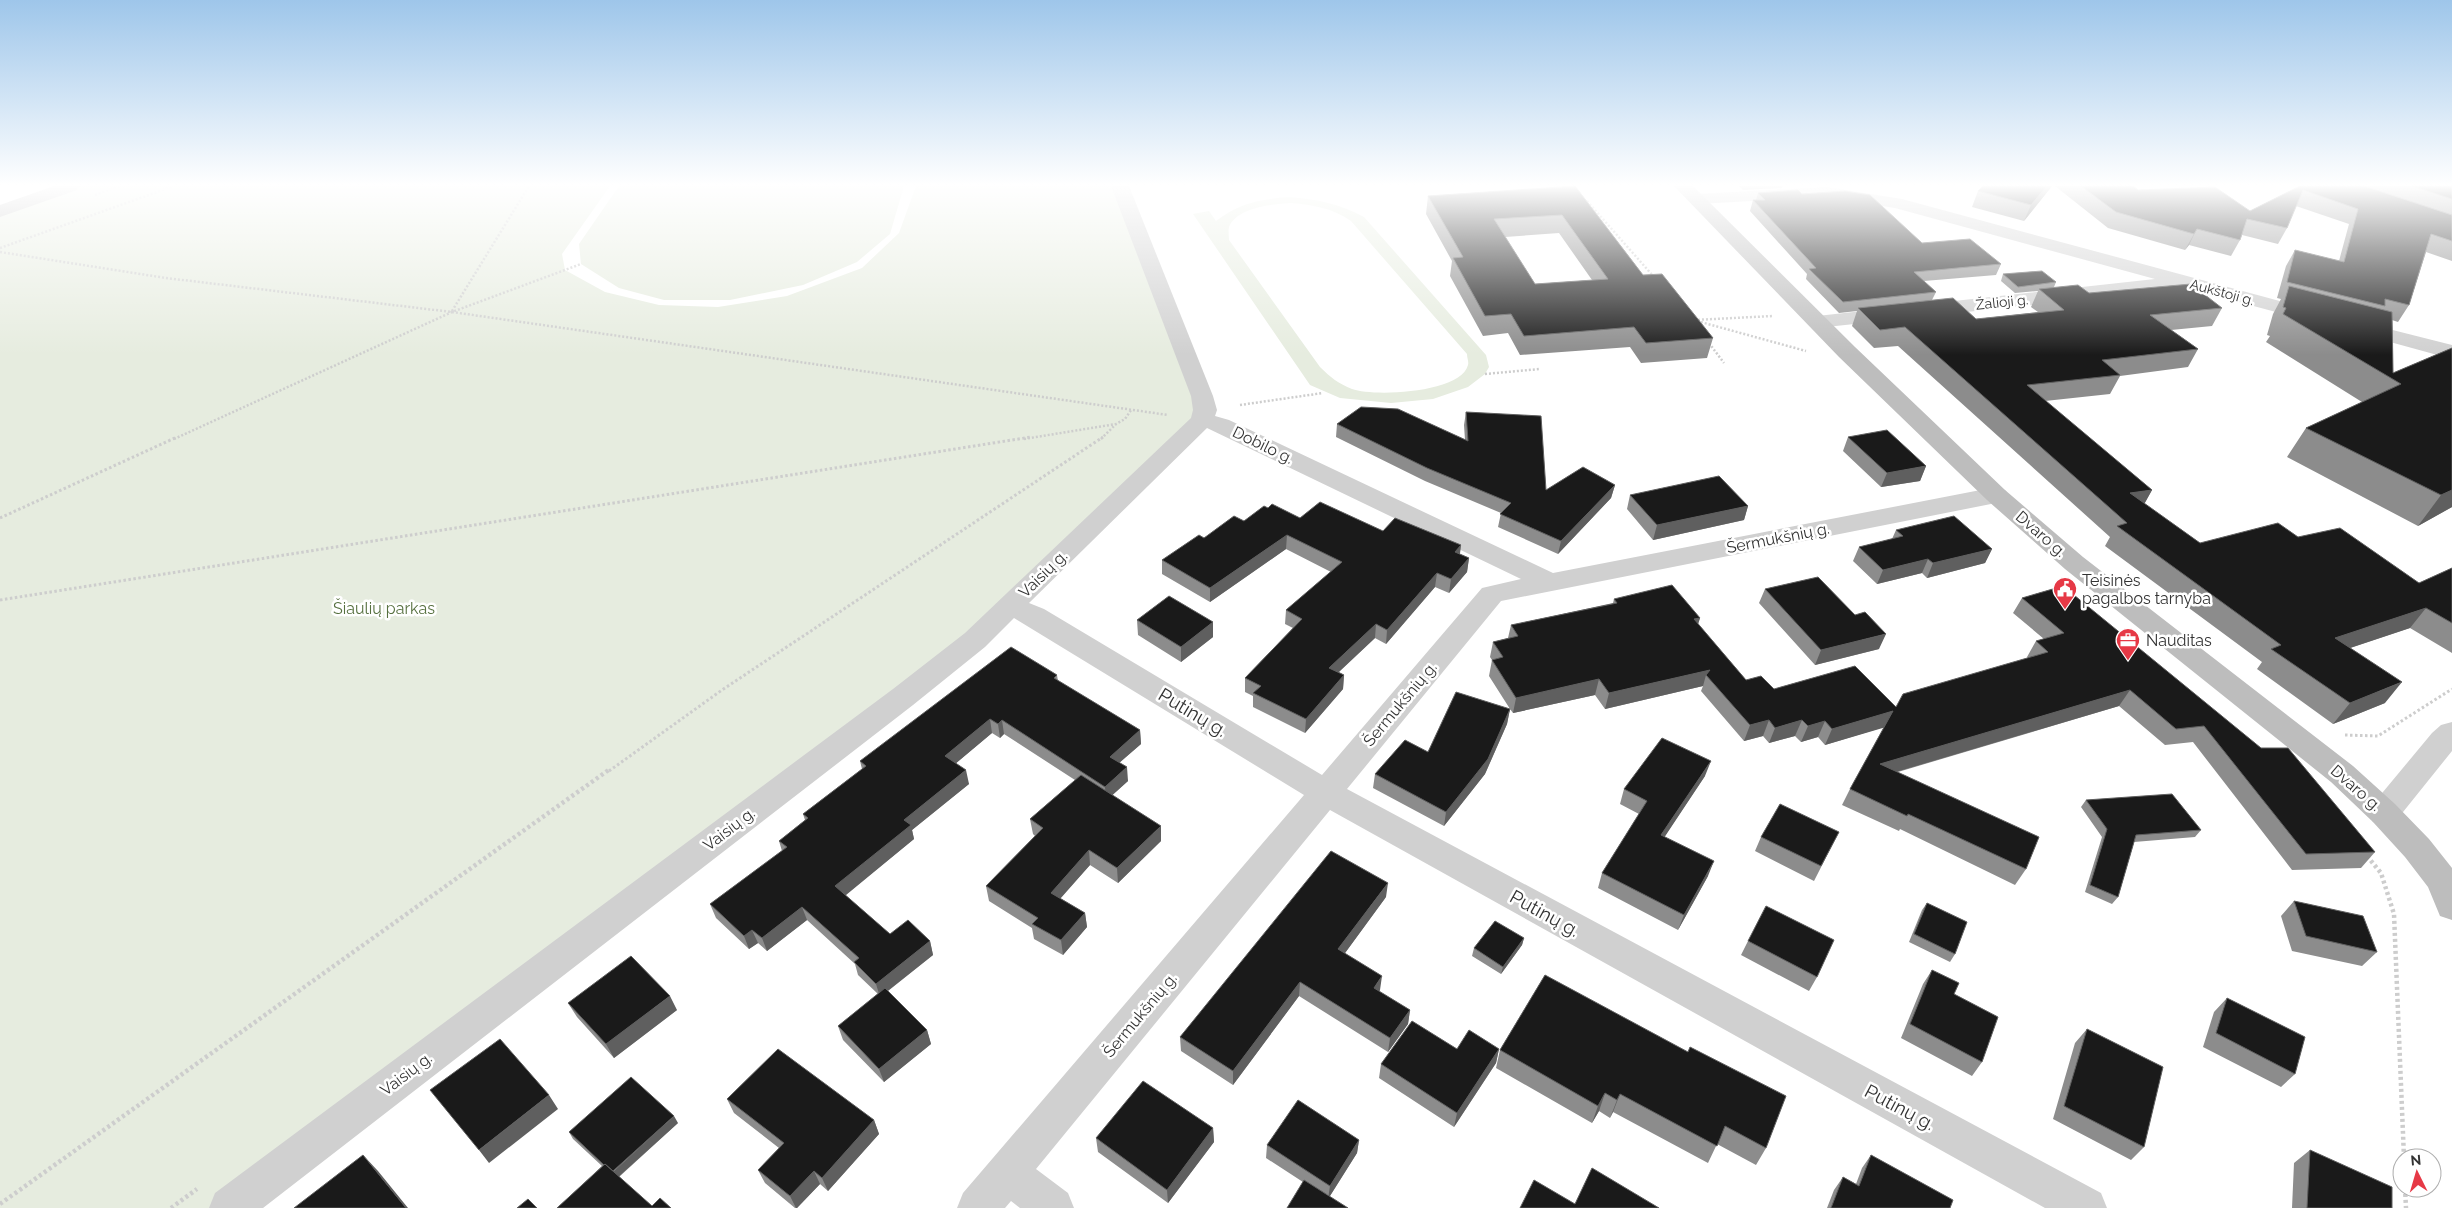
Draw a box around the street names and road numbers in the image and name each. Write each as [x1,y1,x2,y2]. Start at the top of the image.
street label: Aukštoji g. [2188,276,2256,308]
street label: Žalioji g. [1975,290,2029,313]
street label: Dobilo g. [1230,422,1296,468]
street label: Dvaro g. [2012,507,2070,561]
street label: Šermukšnių g. [1725,518,1831,557]
street label: Vaisių g. [1015,546,1071,602]
street label: Šermukšnių g. [1358,657,1441,750]
street label: Putinų g. [1155,683,1231,741]
street label: Dvaro g. [2327,761,2385,815]
street label: Vaisių g. [699,803,759,855]
street label: Putinų g. [1506,885,1584,941]
street label: Šermukšnių g. [1098,968,1181,1061]
street label: Vaisių g. [376,1048,436,1100]
street label: Putinų g. [1861,1079,1939,1135]

